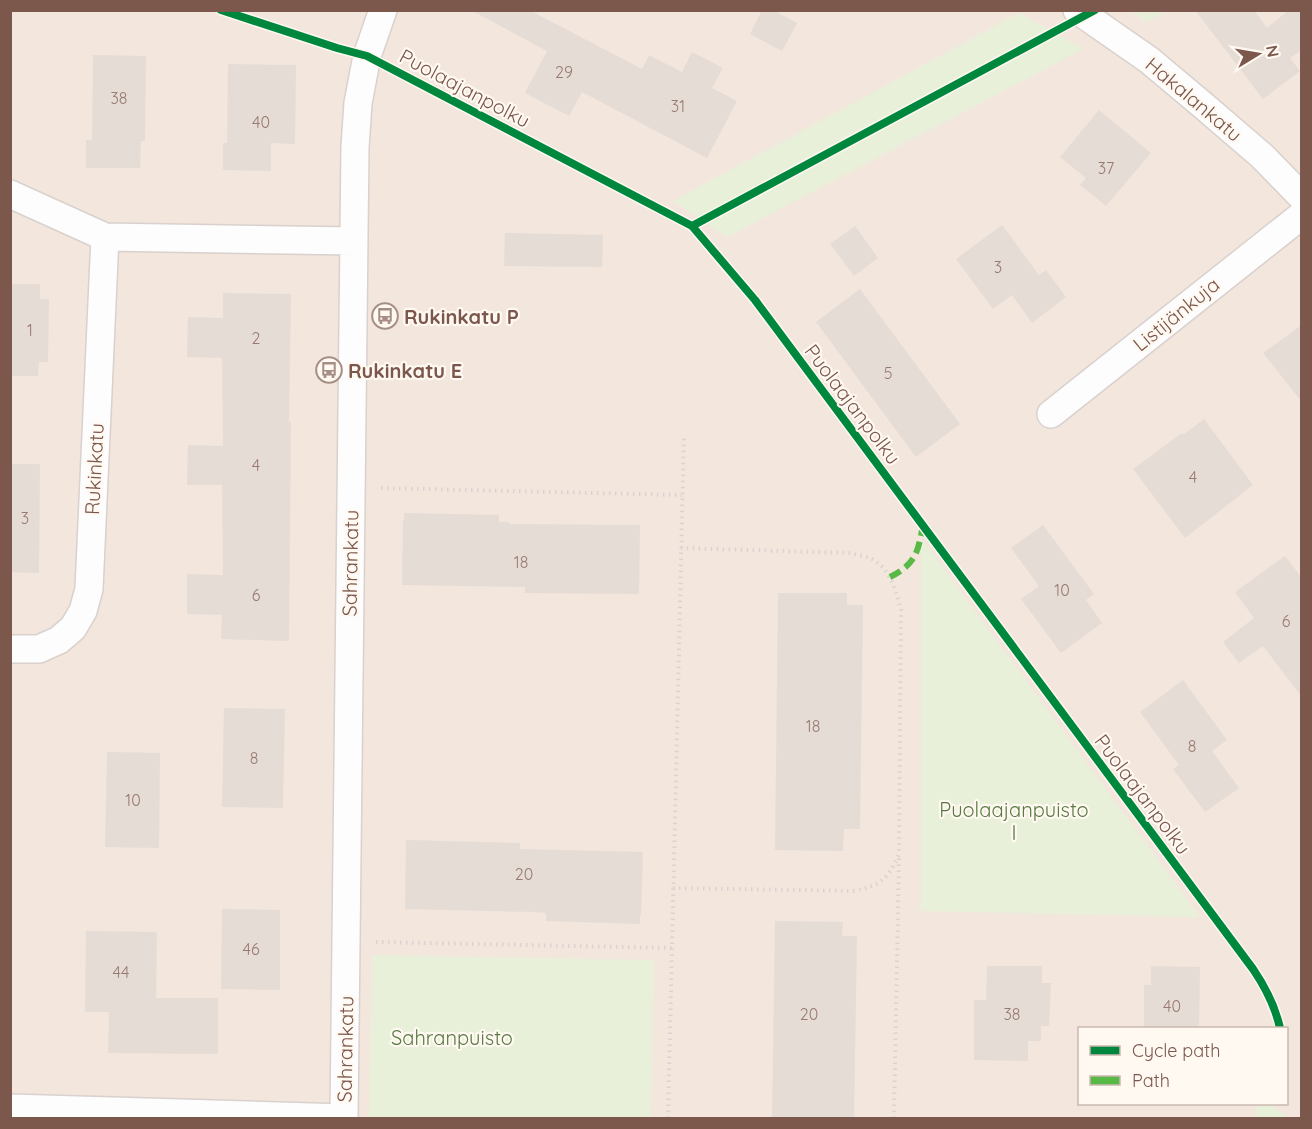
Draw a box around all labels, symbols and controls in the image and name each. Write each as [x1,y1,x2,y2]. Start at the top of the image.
north arrow [1228,24,1288,84]
street label: Puolaajanpolku [395,43,535,133]
text: N [1262,43,1284,59]
street label: Hakalankatu [1141,51,1247,147]
house number: 29 [555,62,573,82]
house number: 38 [110,88,128,108]
house number: 31 [671,96,685,116]
house number: 40 [252,112,270,132]
house number: 37 [1098,158,1114,178]
house number: 3 [994,257,1002,277]
street label: Listijänkuja [1128,272,1224,356]
bus stop icon: Rukinkatu P [370,301,400,331]
place label: Rukinkatu P [404,304,519,329]
house number: 1 [27,320,33,340]
house number: 2 [252,328,261,348]
street label: Puolaajanpolku [800,339,906,469]
bus stop icon: Rukinkatu E [314,355,344,385]
place label: Rukinkatu E [348,358,462,383]
house number: 5 [884,363,892,383]
street label: Rukinkatu [79,422,109,516]
house number: 4 [252,455,260,475]
house number: 4 [1189,467,1197,487]
house number: 3 [21,508,29,528]
street label: Sahrankatu [337,509,363,617]
house number: 18 [514,552,528,572]
house number: 10 [1054,580,1070,600]
house number: 6 [252,585,261,605]
house number: 6 [1282,611,1291,631]
house number: 18 [806,716,820,736]
street label: Puolaajanpolku [1090,729,1196,859]
house number: 8 [1188,736,1196,756]
house number: 8 [250,748,258,768]
house number: 10 [125,790,141,810]
park label: Puolaajanpuisto I [939,797,1089,845]
house number: 20 [515,864,533,884]
house number: 46 [242,939,260,959]
house number: 44 [113,962,129,982]
street label: Sahrankatu [332,995,358,1103]
house number: 40 [1163,996,1181,1016]
house number: 20 [800,1004,818,1024]
house number: 38 [1003,1004,1021,1024]
park label: Sahranpuisto [391,1025,513,1050]
legend [1078,1027,1288,1105]
text: Cycle path [1132,1039,1220,1062]
text: Path [1132,1069,1170,1092]

